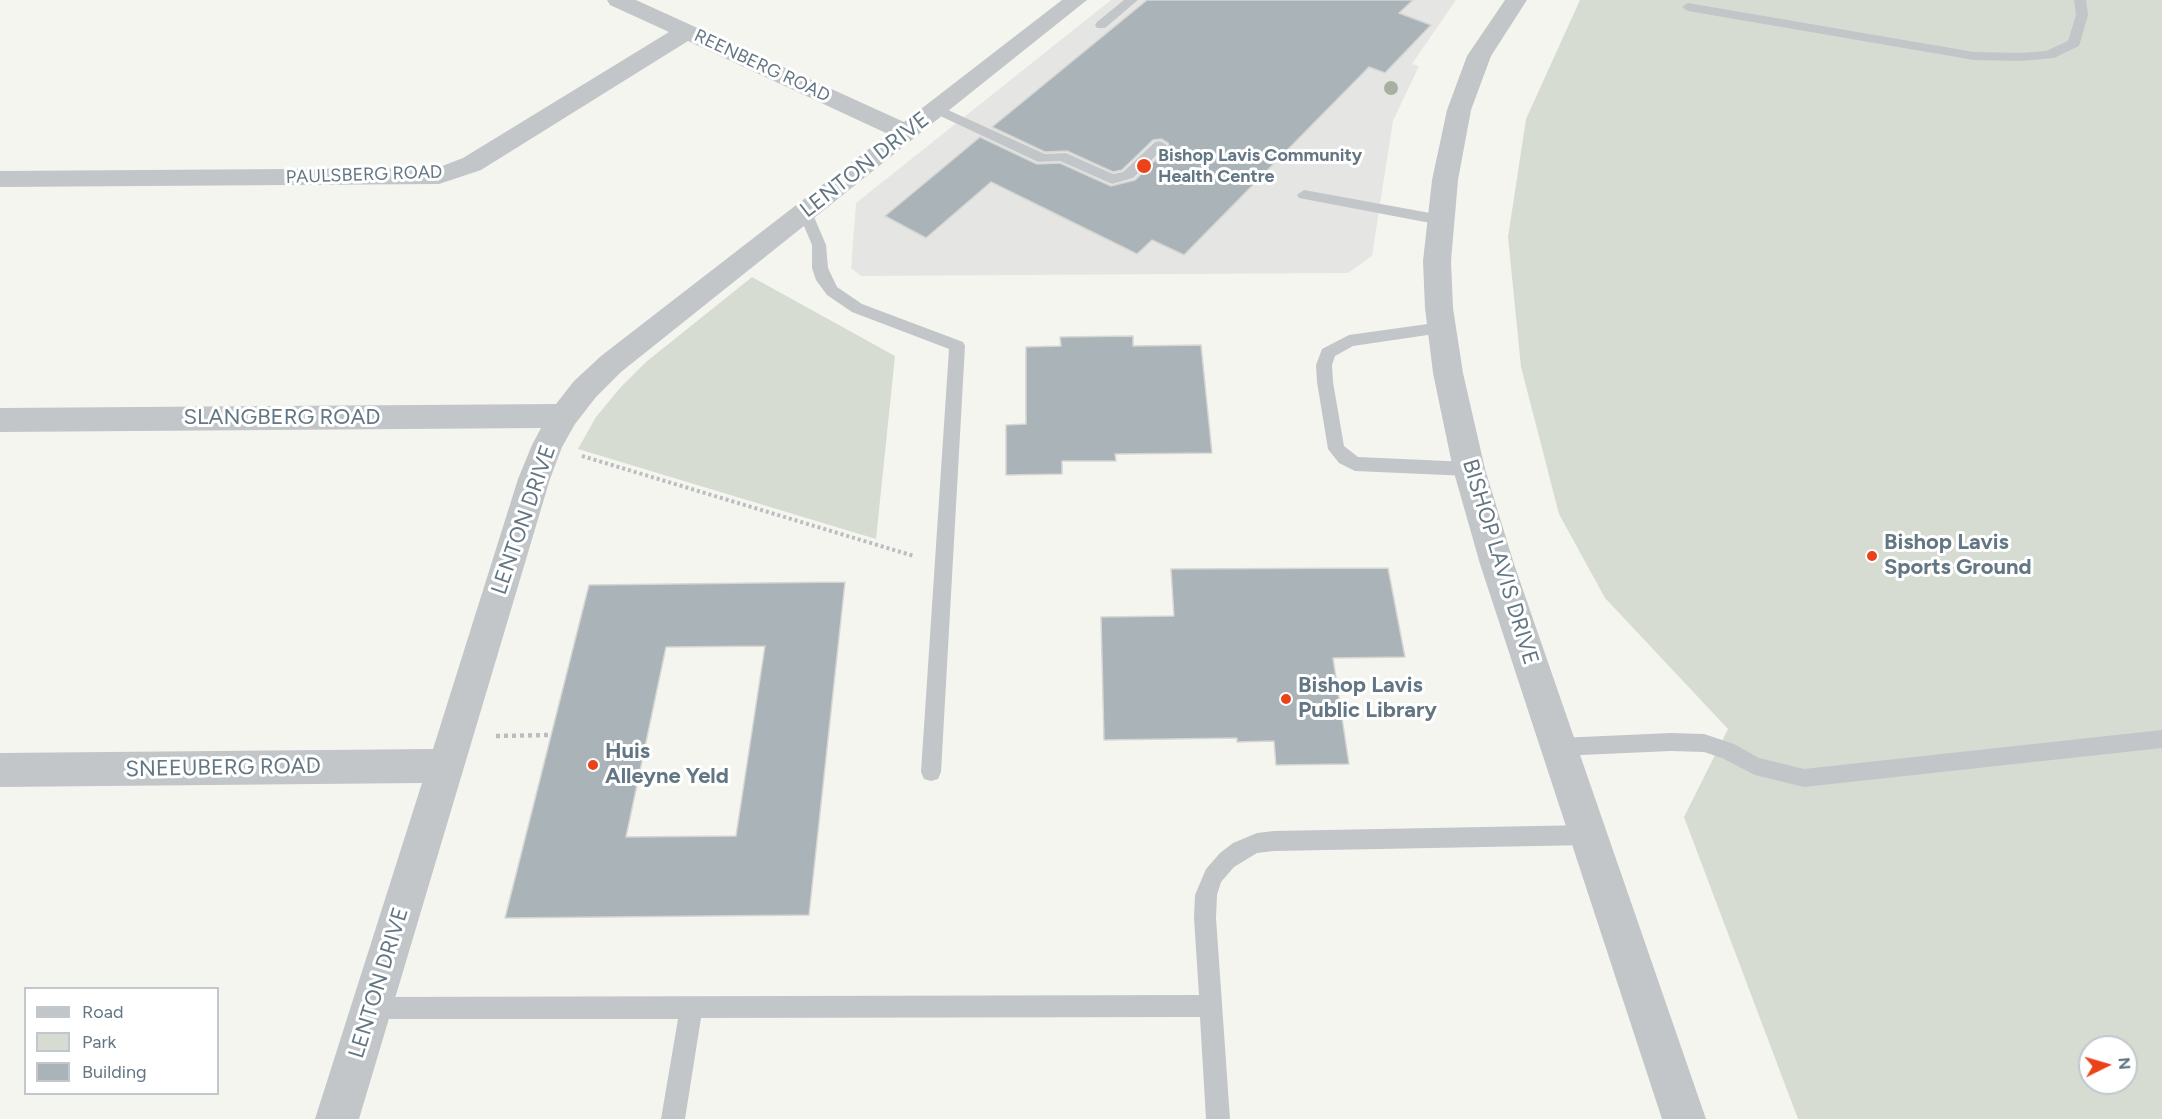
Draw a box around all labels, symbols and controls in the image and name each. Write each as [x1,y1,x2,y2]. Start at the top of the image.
street label: REENBERG ROAD [691,25,833,107]
street label: LENTON DRIVE [795,106,935,224]
place label: Bishop Lavis Community Health Centre [1158,145,1362,188]
marker: Bishop Lavis Community Health Centre [1135,157,1153,175]
street label: PAULSBERG ROAD [285,161,443,189]
street label: SLANGBERG ROAD [184,405,380,431]
street label: LENTON DRIVE [486,442,562,598]
street label: BISHOP LAVIS DRIVE [1456,456,1544,668]
place label: Bishop Lavis Sports Ground [1884,530,2032,582]
marker: Bishop Lavis Sports Ground [1865,549,1879,563]
place label: Bishop Lavis Public Library [1298,673,1437,724]
marker: Bishop Lavis Public Library [1279,692,1293,706]
place label: Huis Alleyne Yeld [605,739,729,790]
street label: SNEEUBERG ROAD [125,753,321,783]
marker: Huis Alleyne Yeld [586,758,600,772]
street label: LENTON DRIVE [344,904,414,1062]
legend [24,987,219,1095]
text: Road [82,1001,123,1023]
text: Park [82,1031,116,1053]
north arrow [2078,1035,2138,1095]
text: N [2114,1057,2134,1071]
text: Building [82,1061,147,1083]

